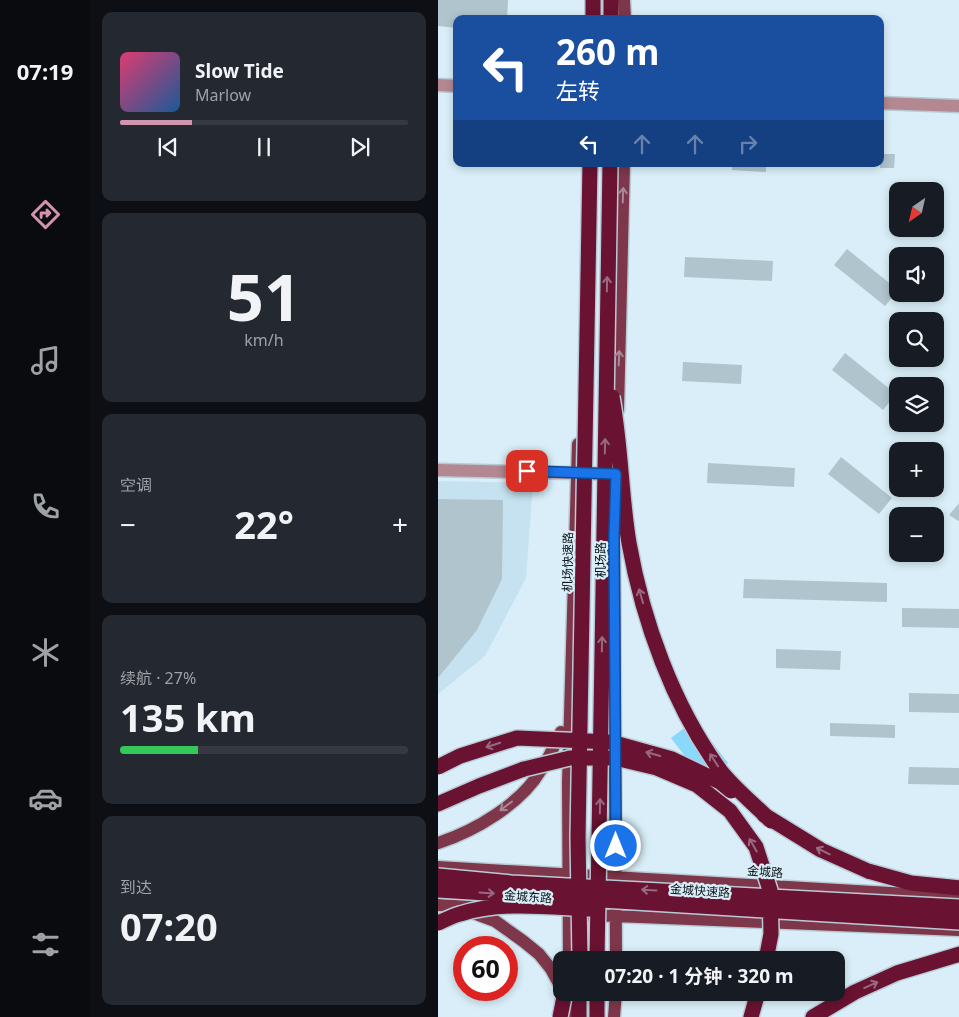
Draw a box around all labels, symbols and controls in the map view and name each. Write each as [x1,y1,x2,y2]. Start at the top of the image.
text: 260 m [556,28,659,75]
icon: left [473,35,538,100]
text: 07:19 [17,56,73,86]
text: Slow Tide [195,58,284,84]
text: 左转 [556,75,600,105]
text: Marlow [195,84,251,106]
icon: left [575,130,603,158]
icon: ahead [628,130,656,158]
icon: ahead [681,130,709,158]
icon: right [734,130,762,158]
icon: previous [154,133,182,161]
icon: pause [250,133,278,161]
icon: next [346,133,374,161]
north arrow [889,182,944,238]
map controls [889,182,944,562]
one-way arrow [619,188,628,204]
icon: directions [28,197,63,232]
button: sound [889,247,944,302]
text: 51 [227,252,301,340]
one-way arrow [602,276,612,292]
button: search [889,312,944,367]
text: km/h [244,329,284,351]
icon: music [28,343,63,378]
one-way arrow [614,350,624,366]
button: layers [889,377,944,432]
one-way arrow [600,439,609,455]
button: + [889,442,944,497]
pin [506,450,548,492]
icon: arrive [513,457,541,485]
text: 空调 [120,474,152,496]
icon: phone [28,489,63,524]
text: 22° [234,498,294,550]
text: − [120,505,136,543]
text: + [392,505,408,543]
button: − [889,507,944,562]
street label: 机场快速路 [558,532,577,592]
street label: 机场路 [592,542,609,578]
one-way arrow [636,589,646,605]
icon: climate [28,635,63,670]
one-way arrow [597,636,607,652]
text: 续航 · 27% [120,667,196,689]
text: 135 km [120,691,256,743]
one-way arrow [486,741,502,751]
one-way arrow [645,748,661,758]
one-way arrow [709,753,719,767]
icon: car [28,781,63,816]
one-way arrow [595,799,604,815]
one-way arrow [499,801,513,811]
position arrow [589,819,641,871]
one-way arrow [748,839,758,853]
one-way arrow [816,846,831,856]
street label: 金城路 [746,862,784,881]
text: 到达 [120,876,152,898]
street label: 金城快速路 [670,880,731,901]
street label: 金城东路 [503,886,553,907]
one-way arrow [641,886,657,895]
one-way arrow [478,888,494,897]
text: 07:20 [120,900,218,952]
icon: filters [28,927,63,962]
speed limit sign: 60 [453,936,518,1001]
text: 07:20 · 1 分钟 · 320 m [604,963,794,989]
one-way arrow [863,979,878,989]

